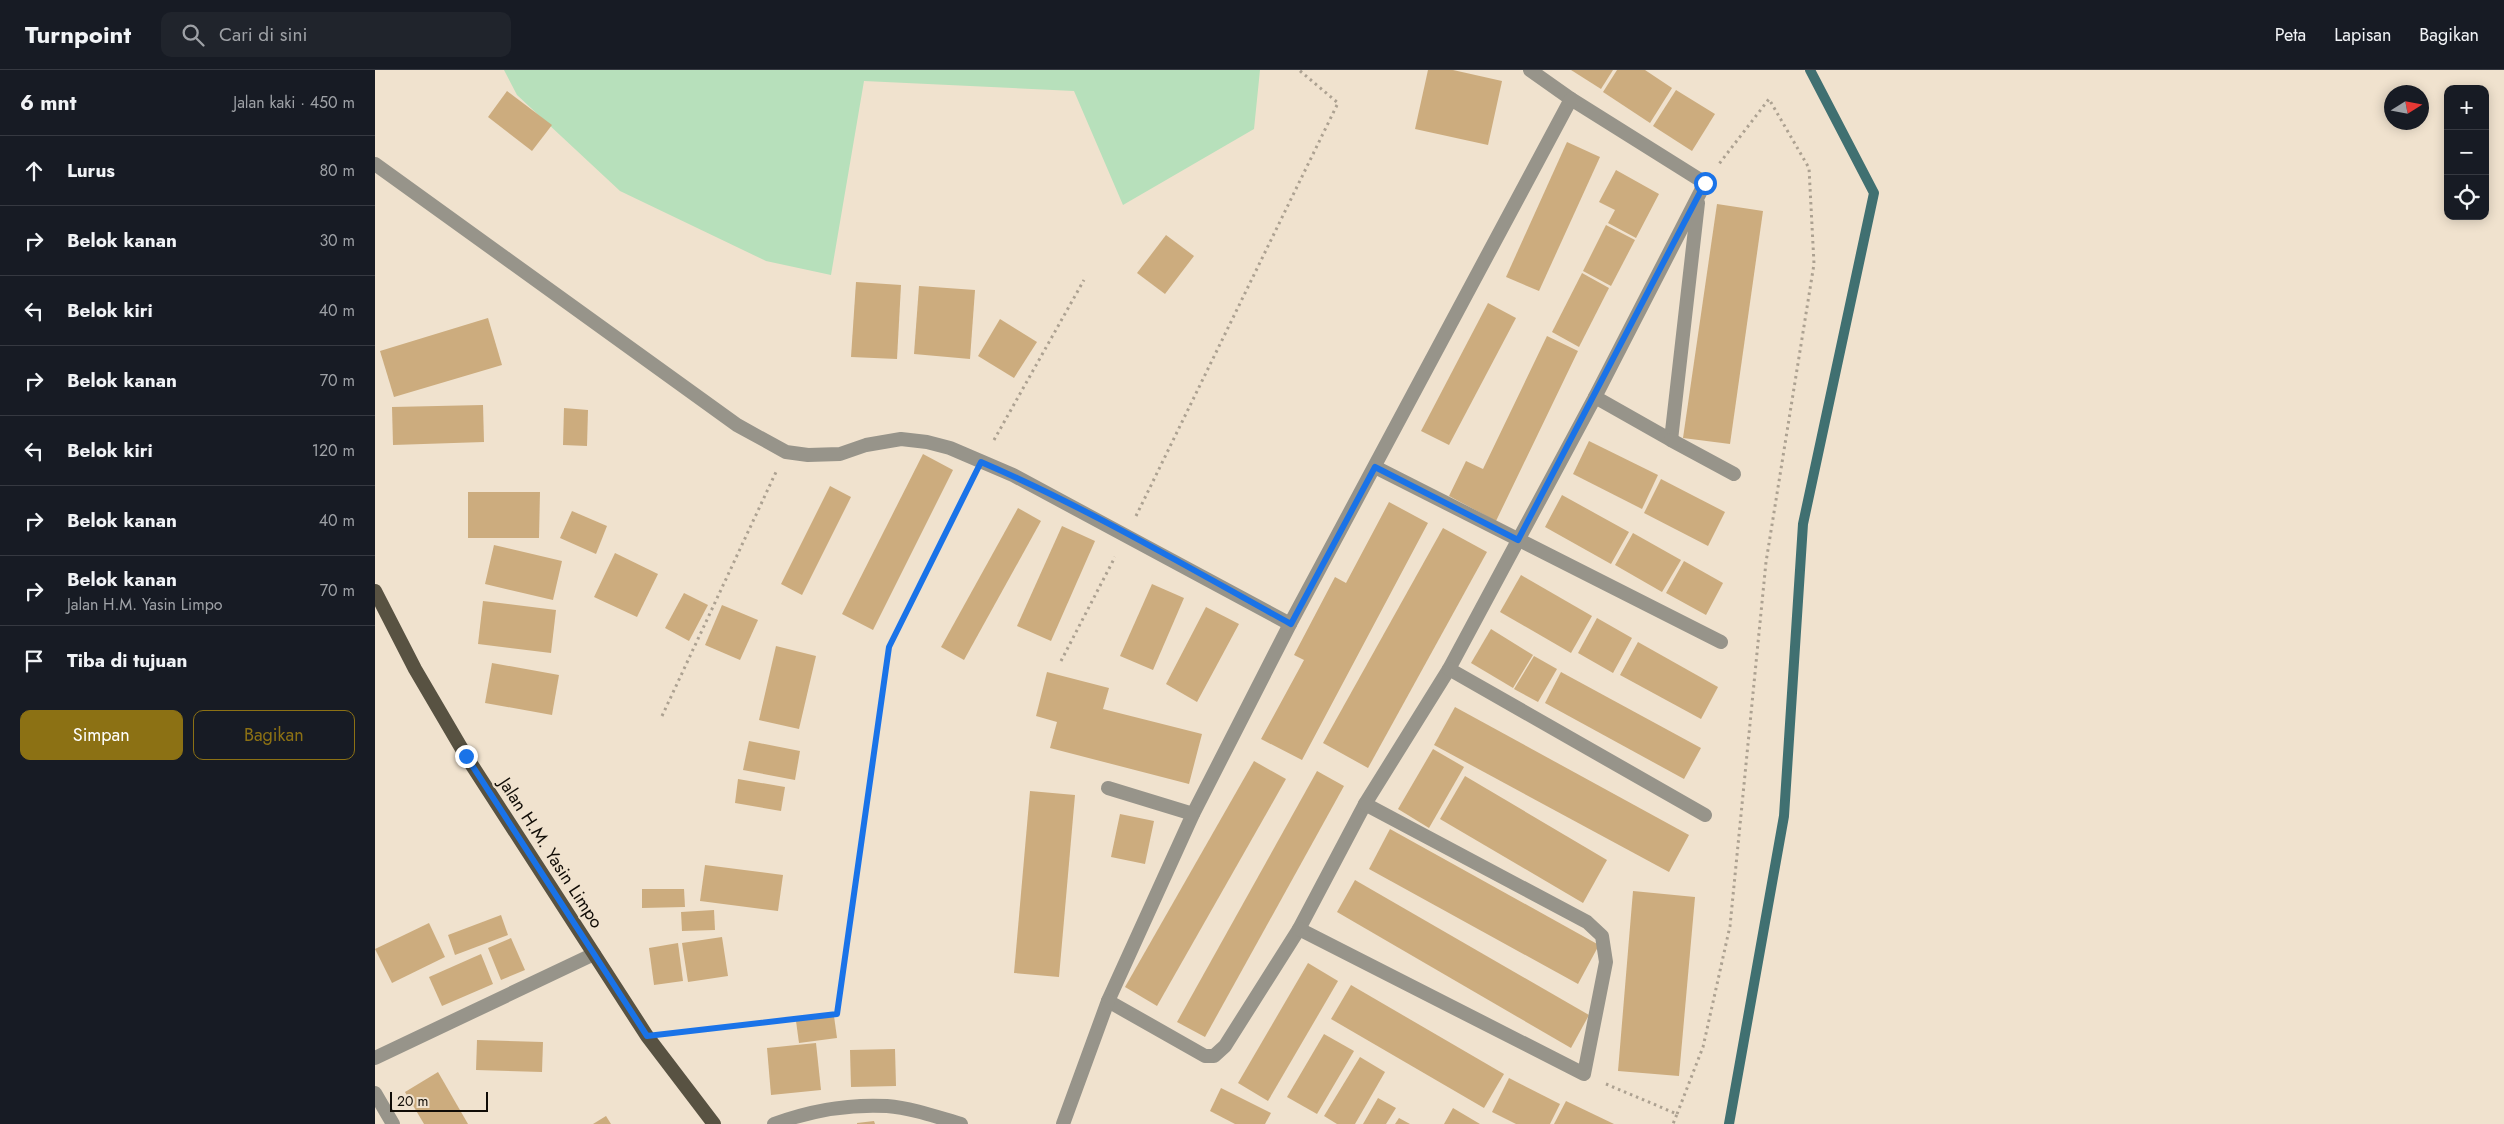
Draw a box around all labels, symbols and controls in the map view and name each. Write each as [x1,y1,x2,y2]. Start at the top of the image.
search box [161,12,511,57]
text: Turnpoint [25,17,131,52]
icon: search [179,21,207,49]
text: Cari di sini [219,21,307,48]
text: Peta [2275,22,2306,48]
text: Lapisan [2334,22,2391,48]
text: Bagikan [2419,22,2479,48]
north arrow [2384,85,2429,130]
map controls [2444,85,2489,220]
button: + [2444,85,2489,130]
text: 6 mnt [20,88,76,118]
text: Jalan kaki · 450 m [233,91,355,114]
button: − [2444,130,2489,175]
icon: ahead [20,157,48,185]
text: Lurus [67,157,115,184]
text: 80 m [319,159,355,182]
route start [1694,172,1717,195]
button: locate [2444,175,2489,220]
icon: right [20,227,48,255]
text: Belok kanan [67,227,177,254]
text: 30 m [319,229,355,252]
icon: left [20,297,48,325]
text: Belok kiri [67,297,153,324]
text: 40 m [319,299,355,322]
icon: right [20,367,48,395]
text: Belok kanan [67,367,177,394]
text: 70 m [320,369,355,392]
icon: left [20,437,48,465]
text: Belok kiri [67,437,153,464]
text: 120 m [312,439,355,462]
icon: right [20,507,48,535]
text: Belok kanan [67,507,177,534]
text: 40 m [319,509,355,532]
text: Belok kanan [67,566,177,593]
icon: right [20,577,48,605]
text: 70 m [320,579,355,602]
text: Jalan H.M. Yasin Limpo [67,593,223,616]
icon: arrive [20,647,48,675]
text: Tiba di tujuan [67,647,187,674]
button: Simpan [20,710,183,760]
button: Bagikan [193,710,355,760]
route end [455,745,478,768]
street label: Jalan H.M. Yasin Limpo [491,771,610,934]
scale bar [390,1089,487,1112]
text: 20 m [397,1091,429,1111]

